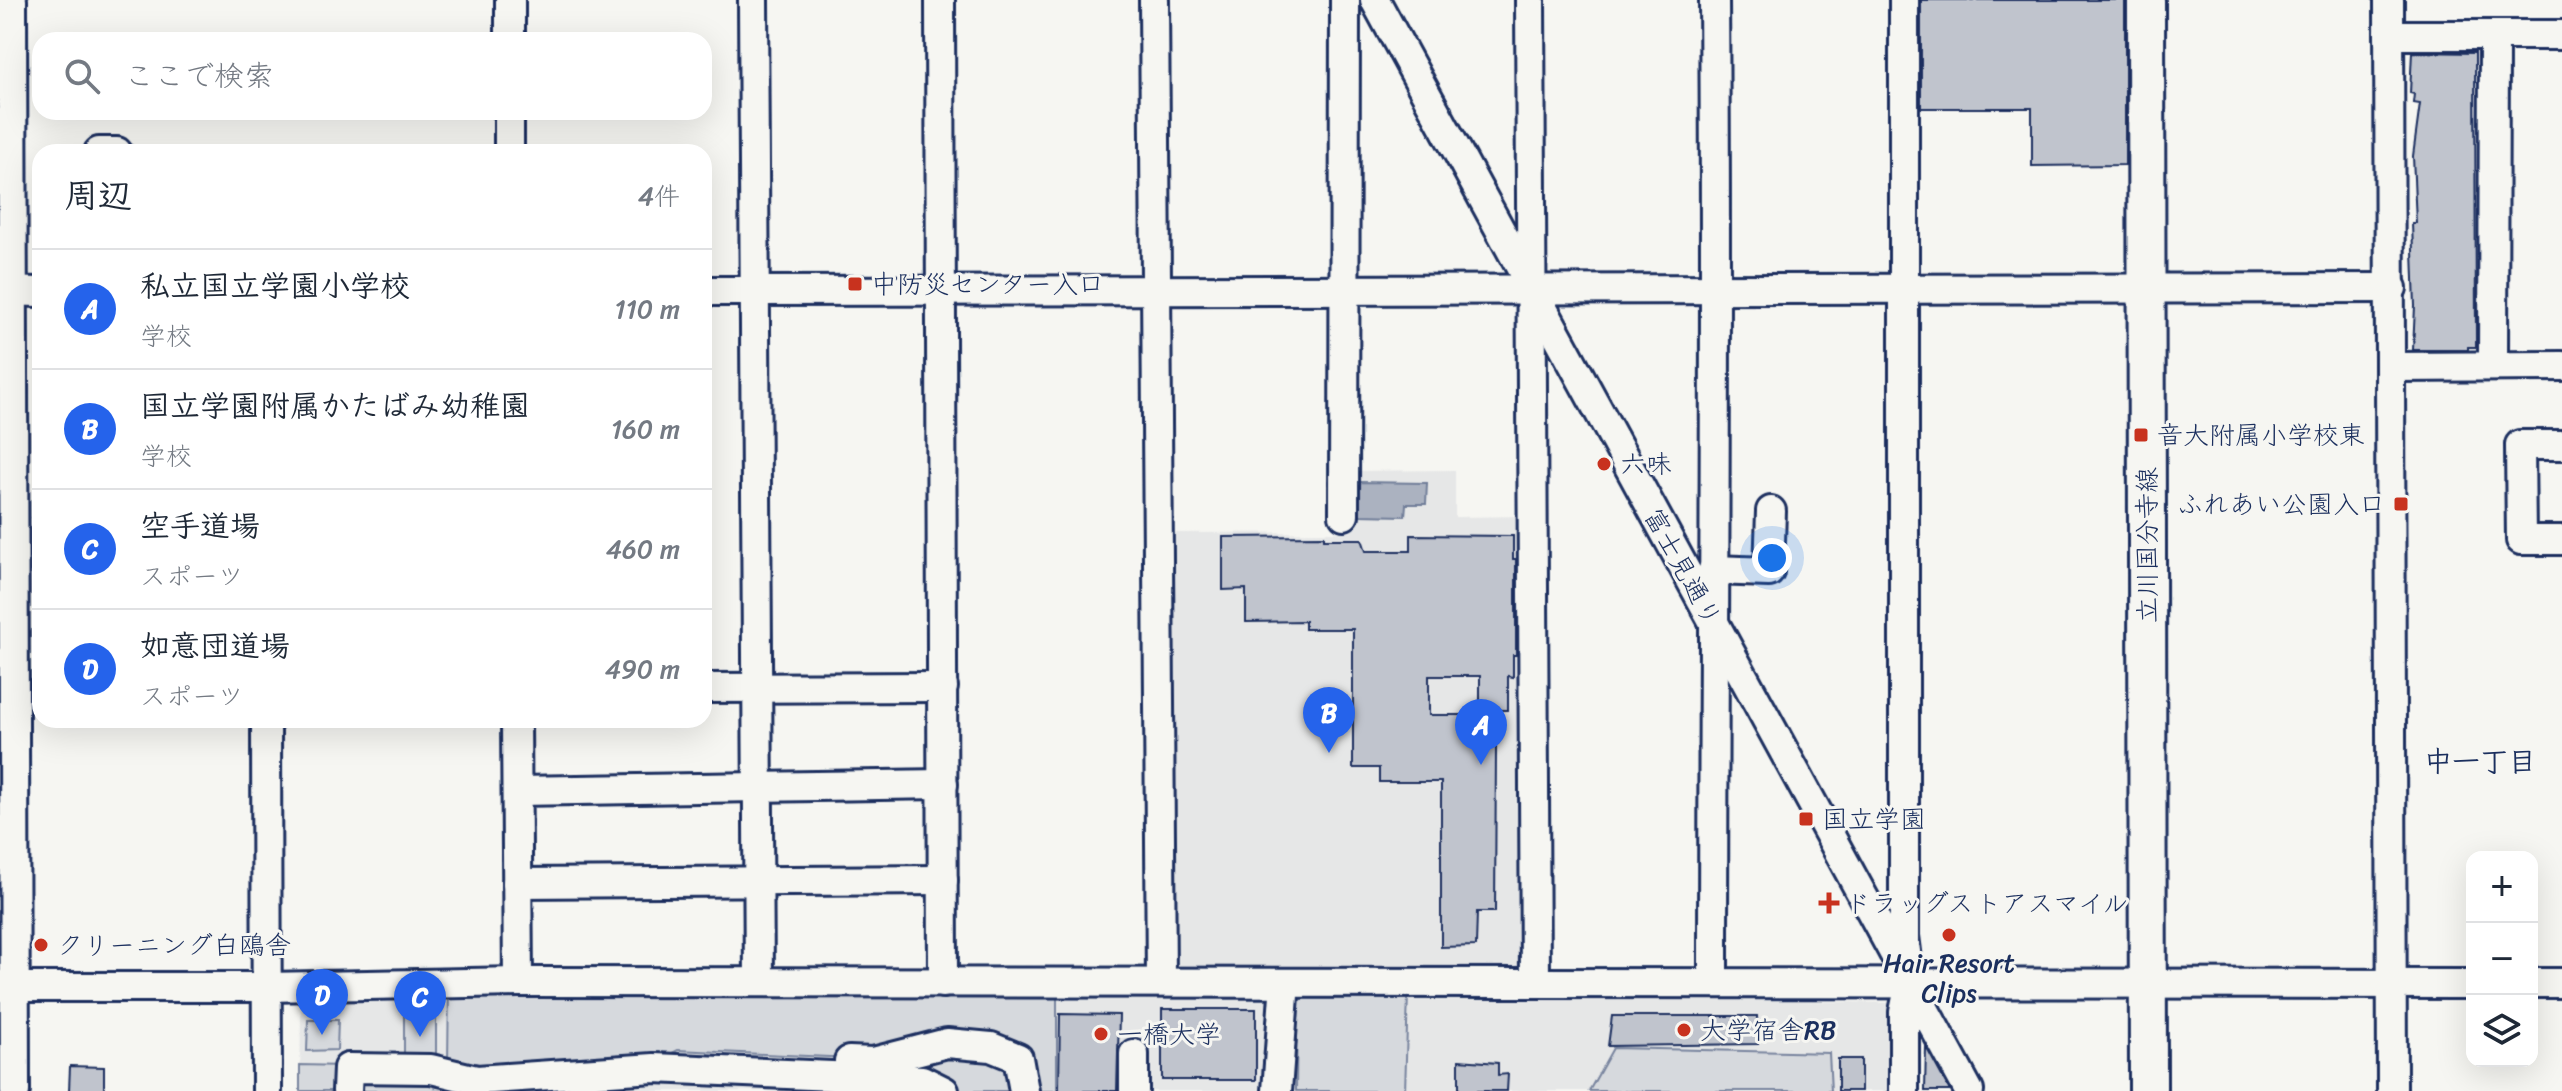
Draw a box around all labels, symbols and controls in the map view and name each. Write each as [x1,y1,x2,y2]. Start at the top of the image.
search box [32,32,712,120]
text: ここで検索 [124,49,274,103]
icon: search [60,54,104,98]
text: 周辺 [64,166,132,226]
text: 4件 [638,173,680,219]
text: 私立国立学園小学校 [140,259,410,313]
place label: 中防災センター入口 [871,261,1104,307]
marker: 中防災センター入口 [846,275,864,293]
text: A [81,286,99,332]
text: 110 m [615,286,680,332]
text: 学校 [140,313,192,359]
text: 国立学園附属かたばみ幼稚園 [140,379,530,433]
text: B [82,406,98,452]
text: 160 m [611,406,680,452]
place label: 音大附属小学校東 [2157,412,2365,458]
marker: 音大附属小学校東 [2132,426,2150,444]
text: 学校 [140,433,192,479]
place label: 六味 [1620,441,1672,487]
marker: 六味 [1595,455,1613,473]
street label: 立川国分寺線 [2124,467,2170,623]
place label: ふれあい公園入口 [2177,481,2385,527]
marker: ふれあい公園入口 [2392,495,2410,513]
text: 空手道場 [140,499,260,553]
street label: 富士見通り [1631,499,1735,635]
text: C [82,526,98,572]
text: 460 m [606,526,680,572]
your location [1752,538,1792,578]
text: スポーツ [140,553,243,599]
text: 如意団道場 [140,619,290,673]
text: D [82,646,98,692]
text: 490 m [605,646,680,692]
text: スポーツ [140,673,243,719]
pin: B [1303,687,1355,753]
pin: A [1455,699,1507,765]
district label: 中一丁目 [2424,737,2536,786]
place label: 国立学園 [1822,796,1926,842]
marker: 国立学園 [1797,810,1815,828]
map controls [2466,851,2538,1067]
button: + [2466,851,2538,923]
place label: ドラッグストアスマイル [1845,880,2128,926]
marker: ドラッグストアスマイル [1820,894,1838,912]
place label: クリーニング白鴎舎 [57,922,291,968]
button: − [2466,923,2538,995]
marker: Hair Resort Clips [1940,926,1958,944]
marker: クリーニング白鴎舎 [32,936,50,954]
place label: Hair Resort Clips [1883,940,2015,1016]
pin: D [296,969,348,1035]
pin: C [394,971,446,1037]
button: layers [2466,995,2538,1067]
place label: 大学宿舎RB [1700,1007,1836,1053]
place label: 一橋大学 [1117,1011,1221,1057]
marker: 大学宿舎RB [1675,1021,1693,1039]
marker: 一橋大学 [1092,1025,1110,1043]

